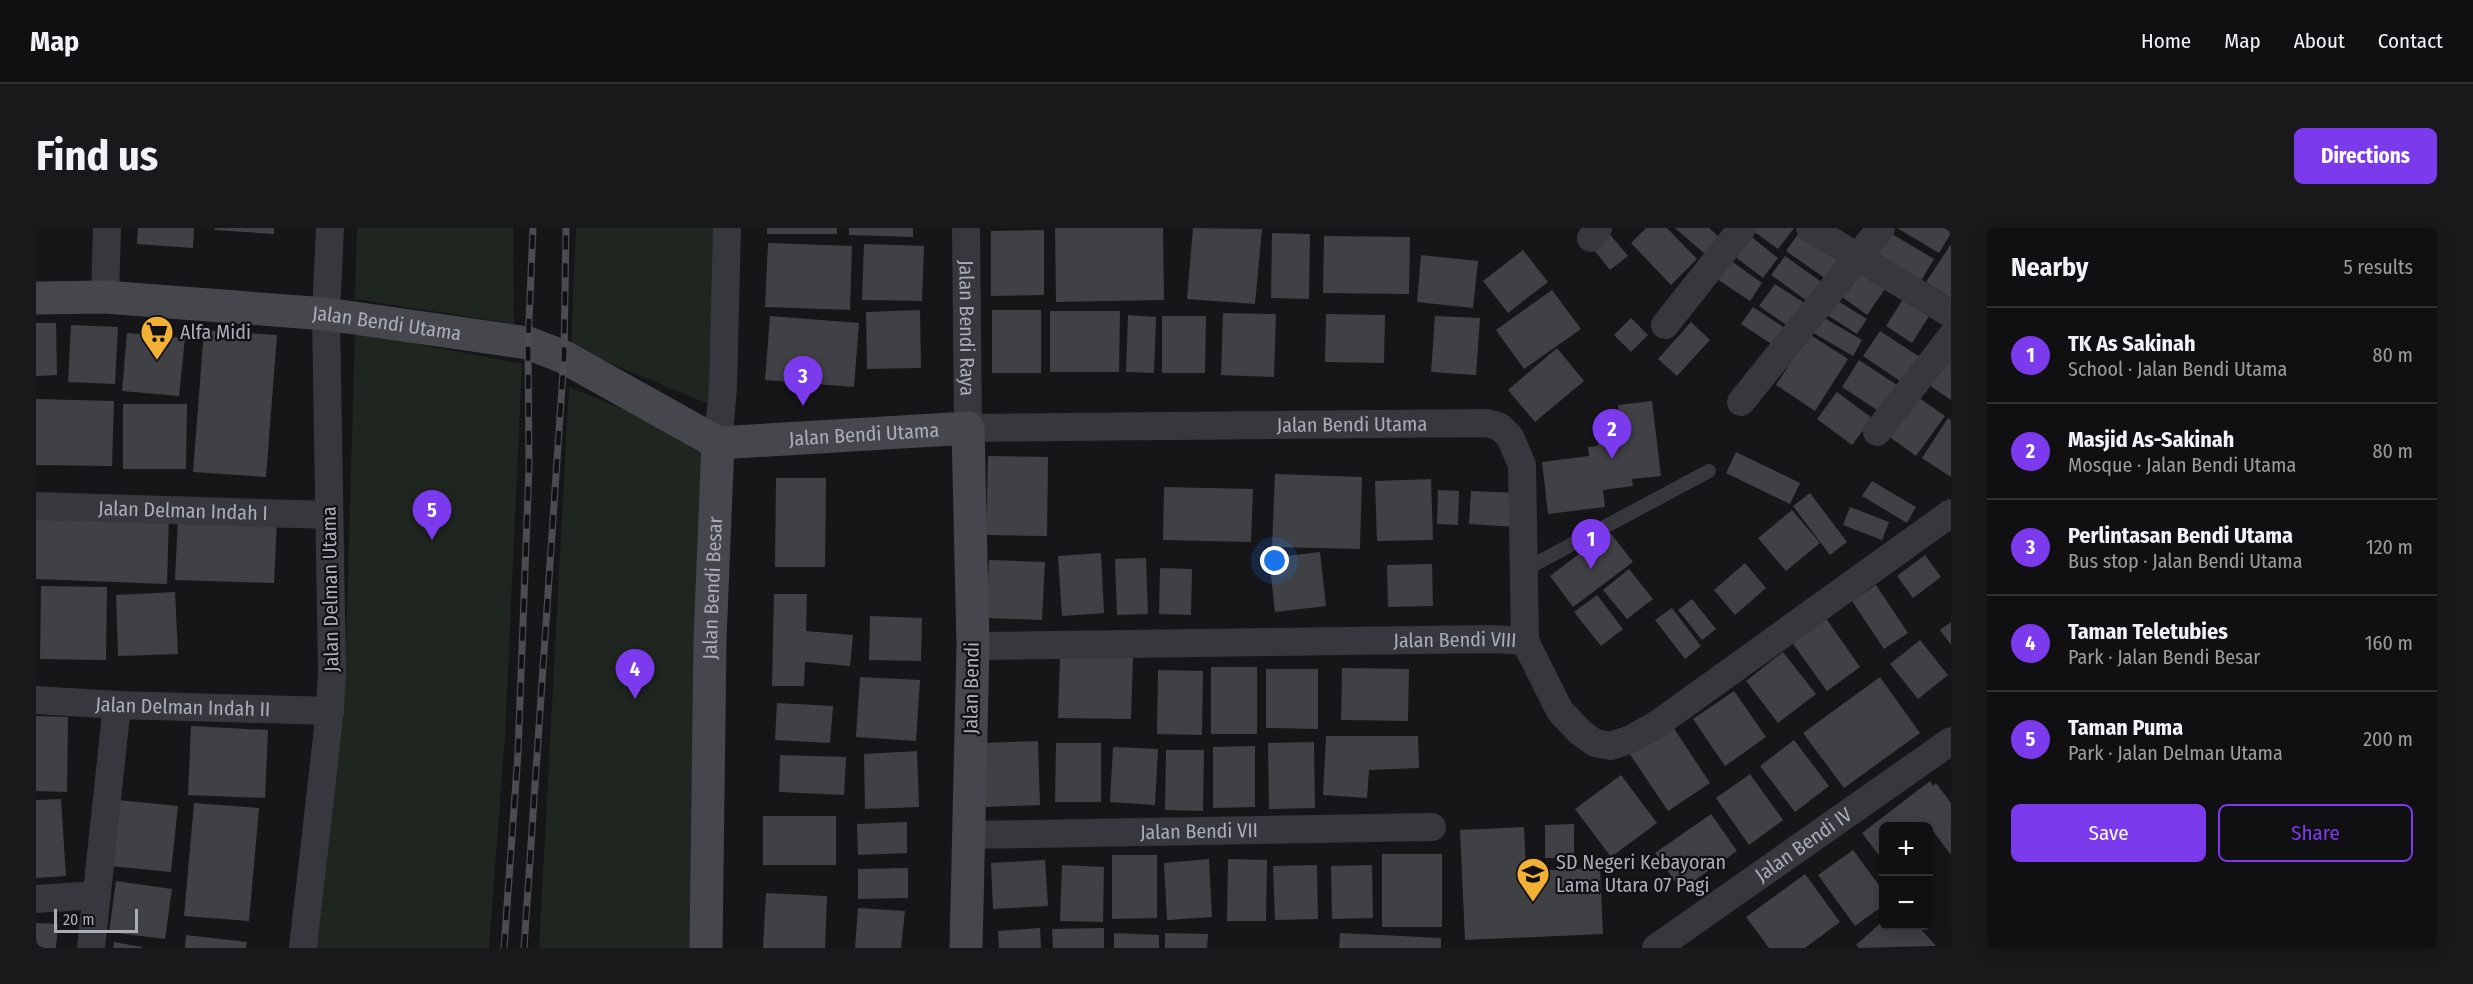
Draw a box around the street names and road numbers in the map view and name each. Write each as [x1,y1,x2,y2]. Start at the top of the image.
street label: Jalan Bendi Raya [954,260,980,396]
street label: Jalan Bendi Utama [311,301,463,345]
street label: Jalan Bendi Utama [1277,412,1427,437]
street label: Jalan Bendi Utama [788,418,940,451]
street label: Jalan Delman Indah I [98,496,268,525]
street label: Jalan Delman Utama [317,506,343,672]
street label: Jalan Bendi Besar [698,516,727,660]
street label: Jalan Bendi VIII [1393,627,1517,652]
street label: Jalan Bendi [958,642,984,734]
street label: Jalan Delman Indah II [95,692,270,721]
street label: Jalan Bendi IV [1750,802,1857,887]
street label: Jalan Bendi VII [1140,818,1258,844]

